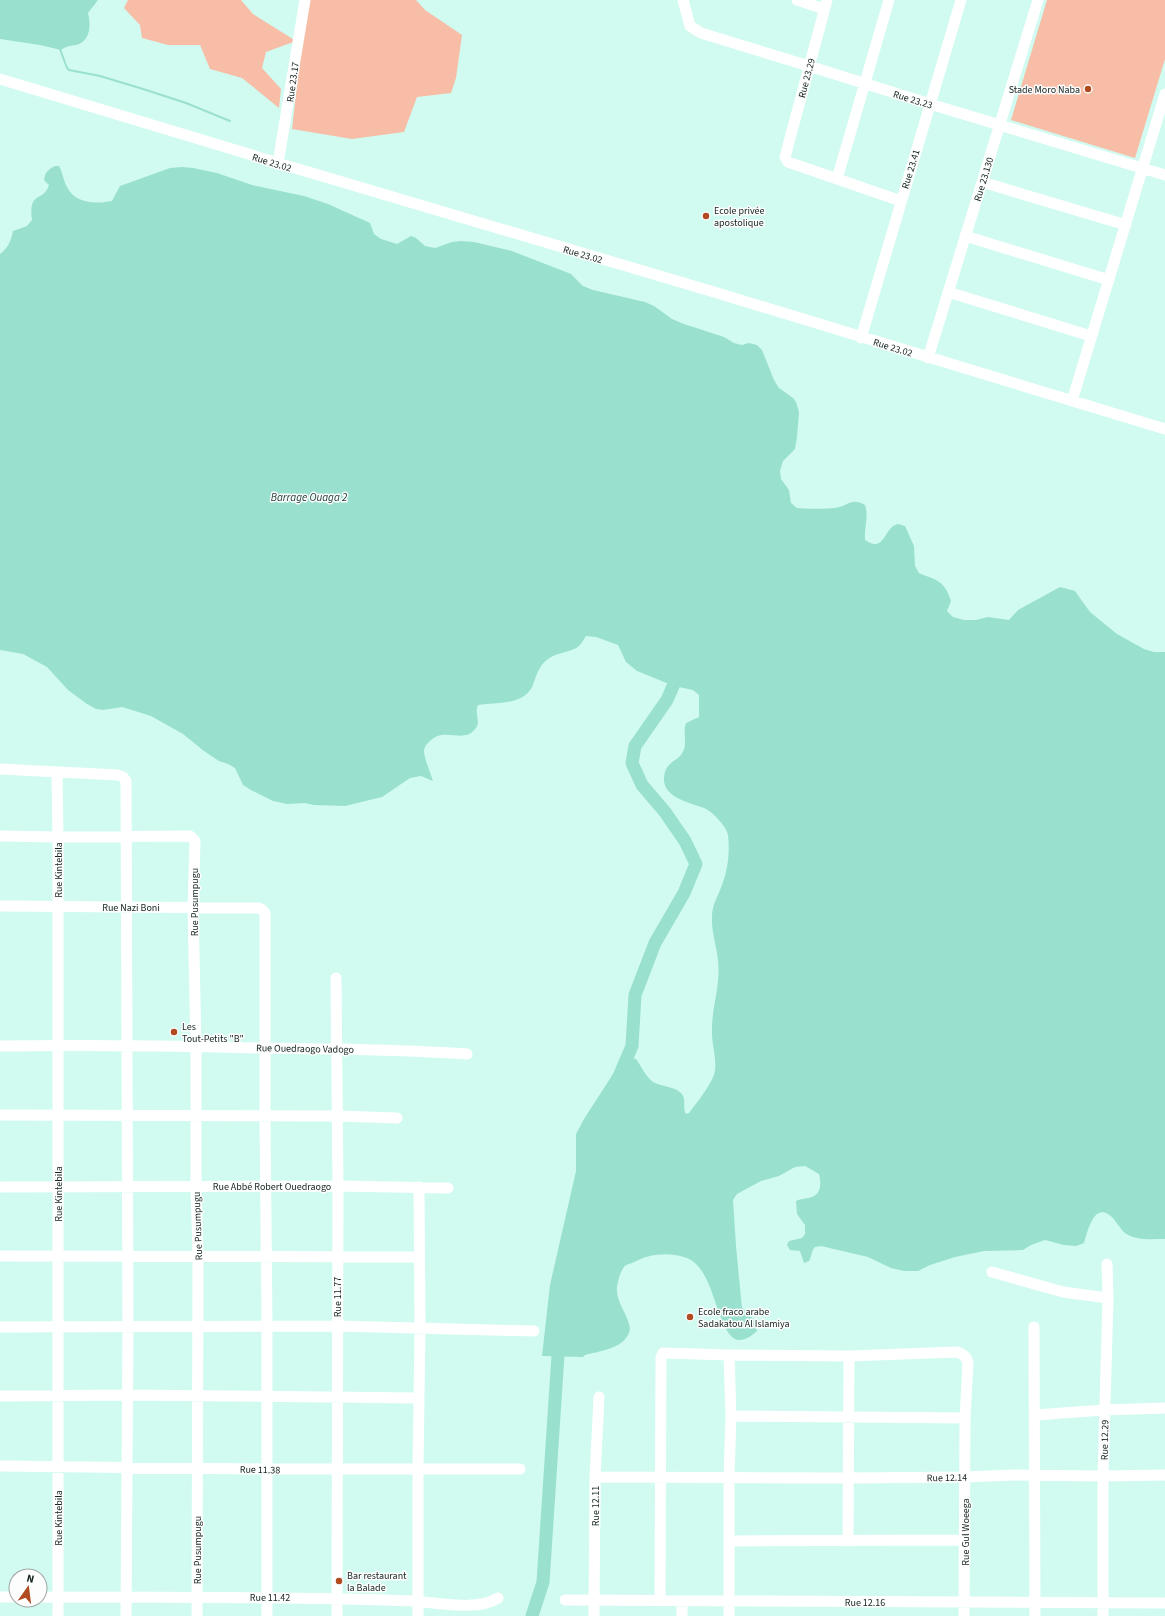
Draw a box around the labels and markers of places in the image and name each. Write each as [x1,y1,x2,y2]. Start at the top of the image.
place label: Stade Moro Naba [1009,83,1080,97]
marker: Stade Moro Naba [1083,84,1093,94]
place label: Ecole privée apostolique [714,204,765,230]
marker: Ecole privée apostolique [701,211,711,221]
place label: Les Tout-Petits "B" [182,1020,244,1046]
marker: Les Tout-Petits "B" [169,1027,179,1037]
place label: Ecole fraco arabe Sadakatou Al Islamiya [698,1305,789,1331]
marker: Ecole fraco arabe Sadakatou Al Islamiya [685,1312,695,1322]
place label: Bar restaurant la Balade [347,1569,407,1595]
marker: Bar restaurant la Balade [334,1576,344,1586]

